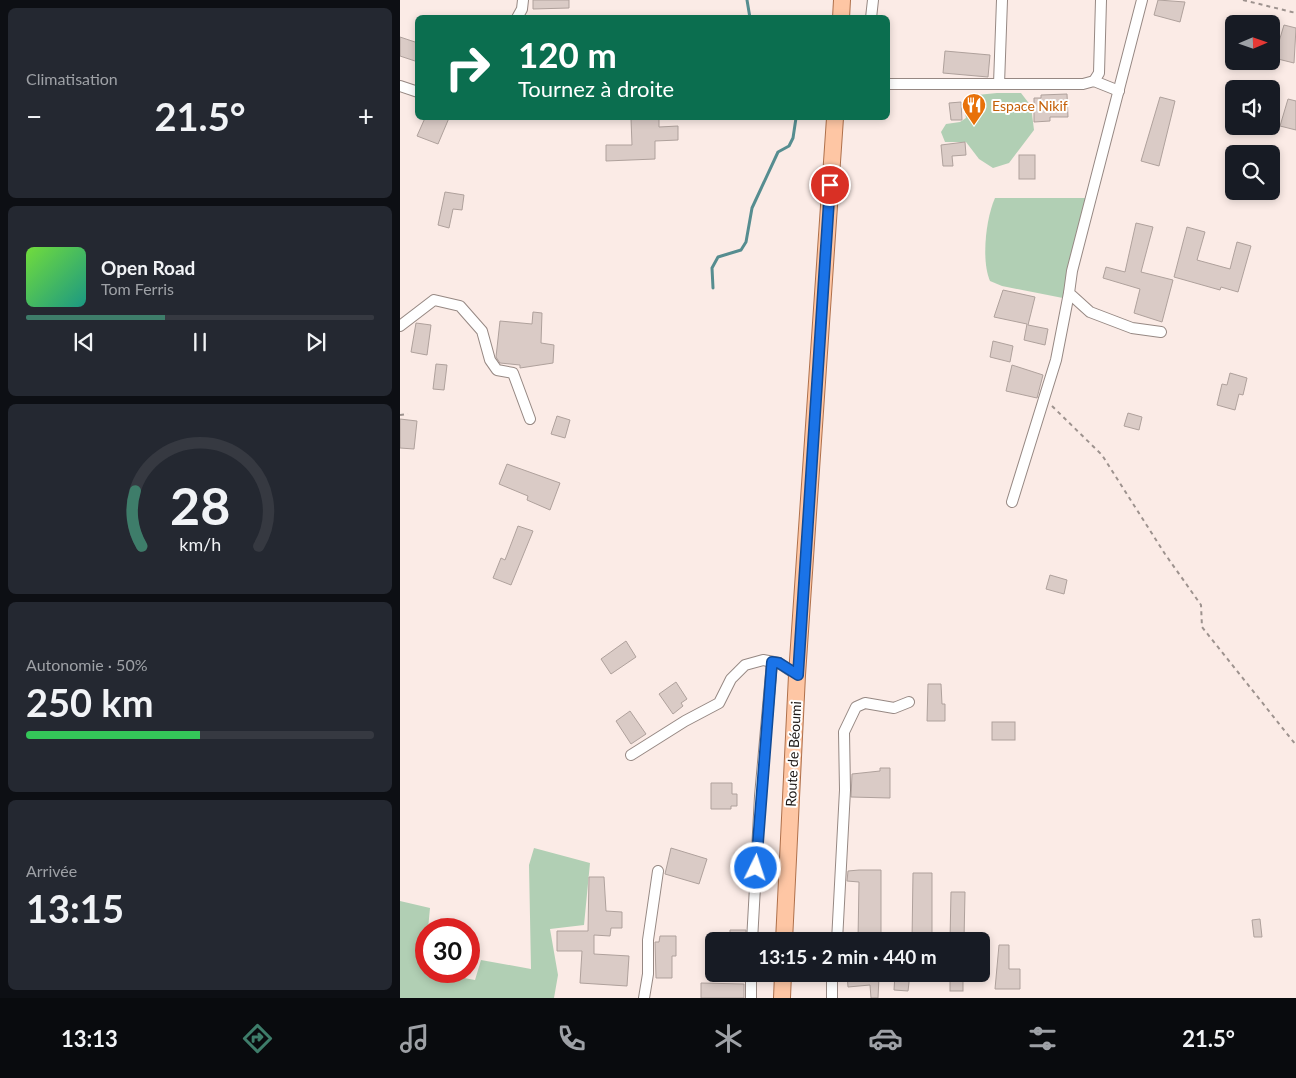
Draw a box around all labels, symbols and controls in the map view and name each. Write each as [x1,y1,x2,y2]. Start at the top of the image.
north arrow [1225,15,1280,70]
map controls [1225,15,1280,200]
text: 120 m [518,33,617,75]
icon: right [435,35,500,100]
text: Climatisation [26,69,118,88]
text: Tournez à droite [518,75,674,102]
button: sound [1225,80,1280,135]
restaurant icon: Espace Nikif [961,92,987,126]
text: 21.5° [155,93,245,139]
place label: Espace Nikif [992,97,1068,114]
text: − [26,99,42,133]
text: + [358,99,374,133]
button: search [1225,145,1280,200]
pin [809,164,851,206]
icon: arrive [816,171,844,199]
text: Open Road [101,256,195,279]
text: Tom Ferris [101,279,174,298]
icon: previous [70,328,98,356]
icon: pause [186,328,214,356]
icon: next [302,328,330,356]
text: 28 [170,474,230,536]
text: km/h [179,533,221,555]
text: Autonomie · 50% [26,655,148,674]
text: 250 km [26,679,154,725]
street label: Route de Béoumi [782,701,804,807]
position arrow [729,841,781,893]
text: Arrivée [26,861,77,880]
text: 13:15 [26,885,124,931]
speed limit sign: 30 [415,918,480,983]
text: 13:15 · 2 min · 440 m [758,945,937,968]
icon: directions [240,1021,275,1056]
icon: music [397,1021,432,1056]
icon: phone [554,1021,589,1056]
icon: climate [711,1021,746,1056]
icon: car [868,1021,903,1056]
icon: filters [1025,1021,1060,1056]
text: 13:13 [61,1025,118,1052]
text: 21.5° [1182,1025,1235,1052]

